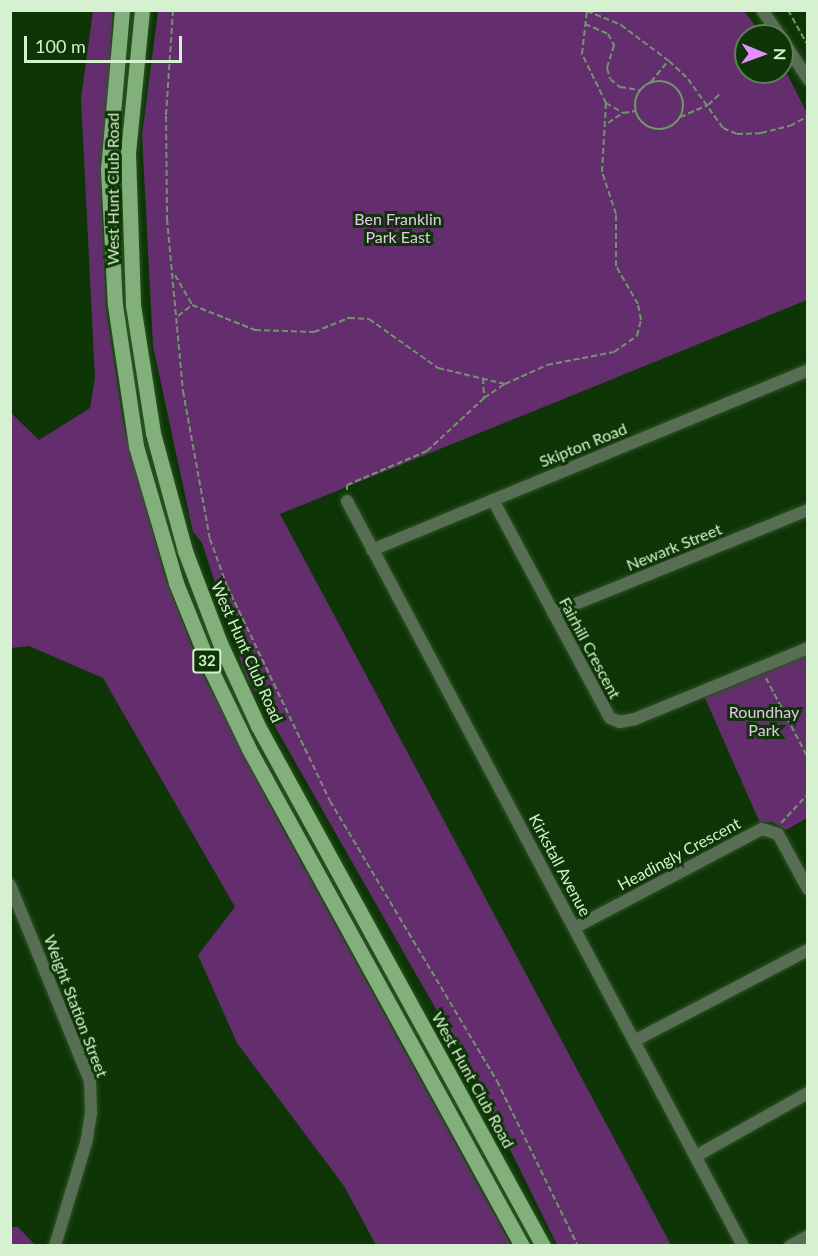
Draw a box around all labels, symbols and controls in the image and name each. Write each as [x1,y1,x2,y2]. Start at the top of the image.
scale bar [27,24,184,62]
north arrow [734,24,794,84]
text: 100 m [35,35,86,57]
text: N [771,48,790,61]
street label: West Hunt Club Road [103,113,123,265]
park label: Ben Franklin Park East [354,209,442,247]
street label: Skipton Road [536,419,630,471]
street label: Newark Street [624,519,724,575]
street label: West Hunt Club Road [207,578,287,726]
street label: Fairhill Crescent [555,594,625,702]
road number: 32 [192,649,222,673]
park label: Roundhay Park [729,702,799,740]
street label: Kirkstall Avenue [525,810,595,920]
street label: Headingly Crescent [614,813,744,895]
street label: Weight Station Street [40,932,112,1080]
street label: West Hunt Club Road [428,1009,518,1151]

